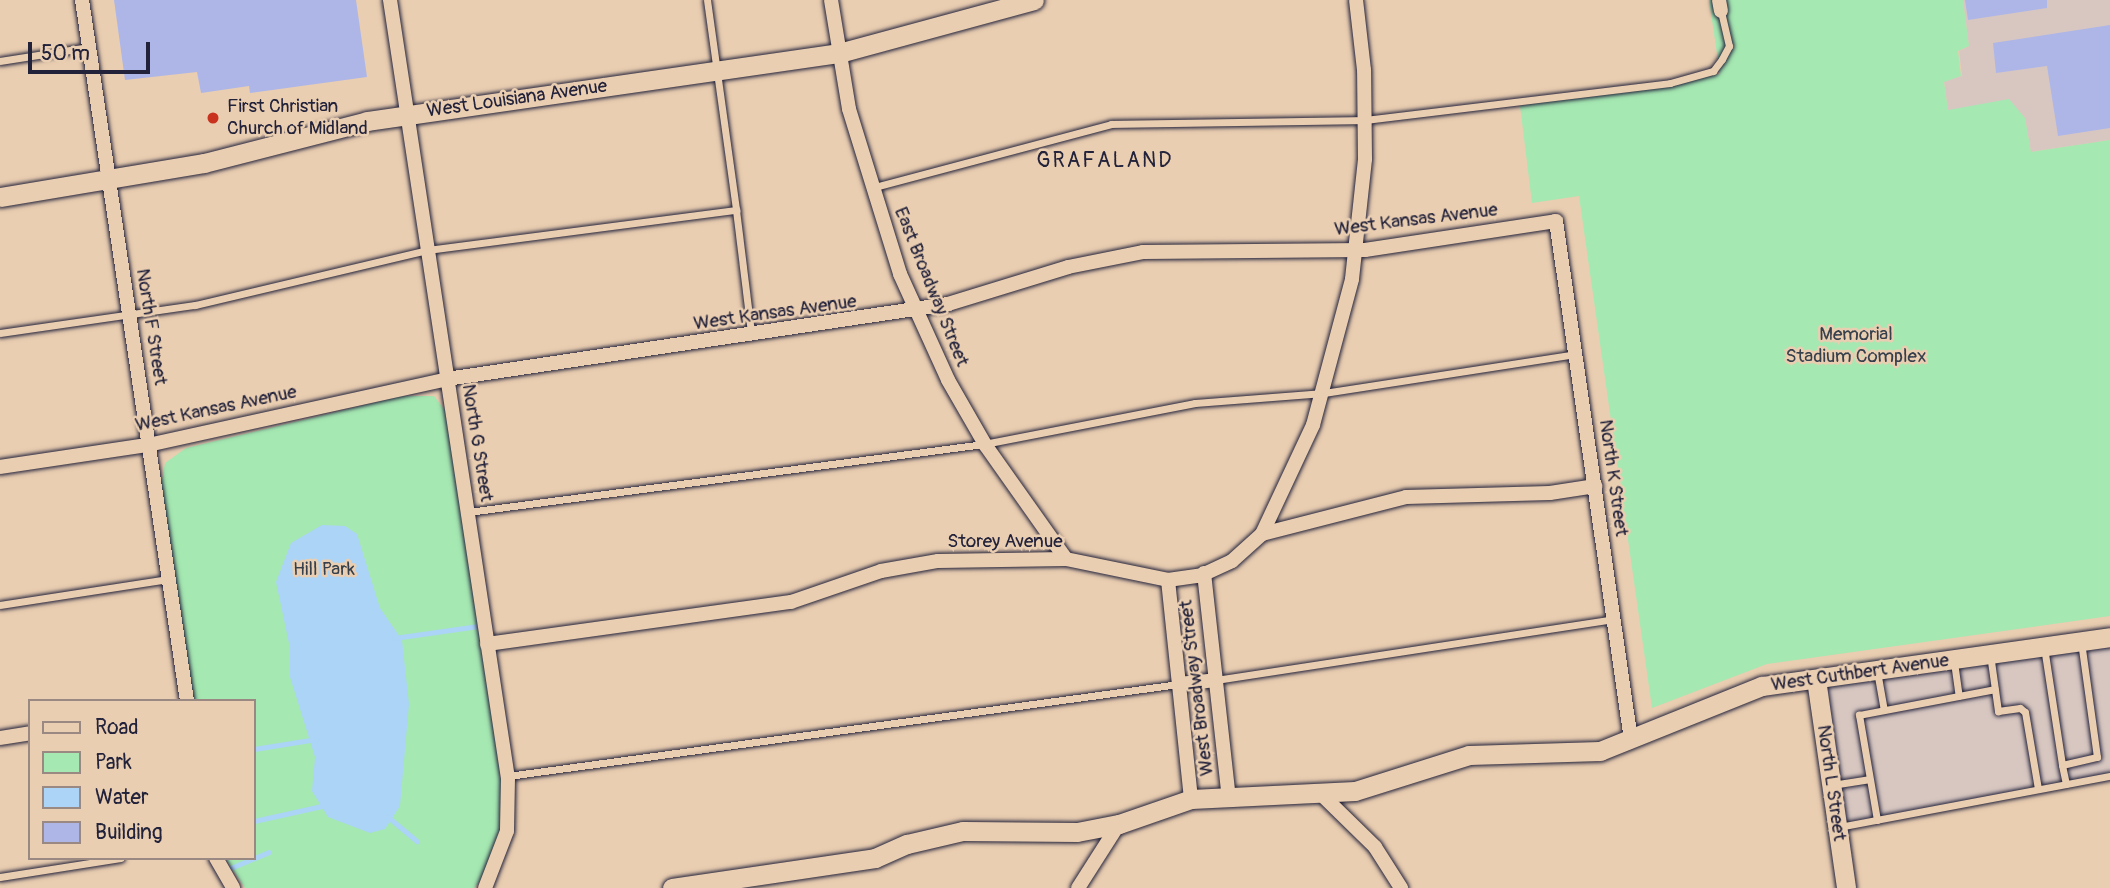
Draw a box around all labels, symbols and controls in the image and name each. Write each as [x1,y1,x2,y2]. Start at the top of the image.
scale bar [32,28,154,72]
text: 50 m [41,40,90,67]
street label: West Louisiana Avenue [425,75,609,123]
place label: First Christian Church of Midland [227,96,368,140]
marker: First Christian Church of Midland [205,110,221,126]
district label: GRAFALAND [1038,148,1172,174]
street label: West Kansas Avenue [1333,199,1499,241]
street label: East Broadway Street [889,204,973,370]
street label: North F Street [131,267,171,387]
street label: West Kansas Avenue [692,290,858,336]
park label: Memorial Stadium Complex [1786,324,1926,368]
street label: West Kansas Avenue [133,381,299,437]
street label: North G Street [456,383,498,503]
street label: North K Street [1594,418,1632,538]
street label: Storey Avenue [947,531,1063,553]
park label: Hill Park [293,559,355,581]
street label: West Broadway Street [1175,599,1219,777]
street label: West Cuthbert Avenue [1770,649,1950,697]
legend [28,699,256,860]
text: Road [95,714,139,741]
street label: North L Street [1812,724,1850,842]
text: Park [95,749,132,776]
text: Water [95,784,148,811]
text: Building [95,819,162,846]

